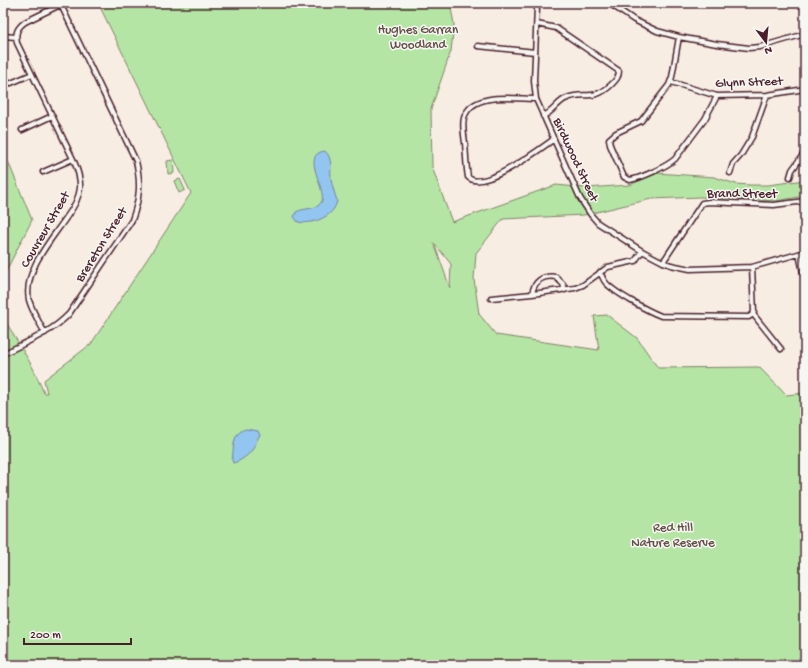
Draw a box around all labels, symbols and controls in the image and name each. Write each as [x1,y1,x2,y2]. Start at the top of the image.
north arrow [746,22,786,62]
park label: Hughes Garran Woodland [378,23,459,53]
text: N [763,43,773,56]
street label: Glynn Street [715,74,785,92]
street label: Birdwood Street [549,115,602,206]
street label: Brand Street [706,187,779,202]
street label: Couvreur Street [18,188,75,271]
street label: Brereton Street [73,203,132,286]
park label: Red Hill Nature Reserve [631,521,715,551]
scale bar [24,620,131,646]
text: 200 m [30,629,61,643]

